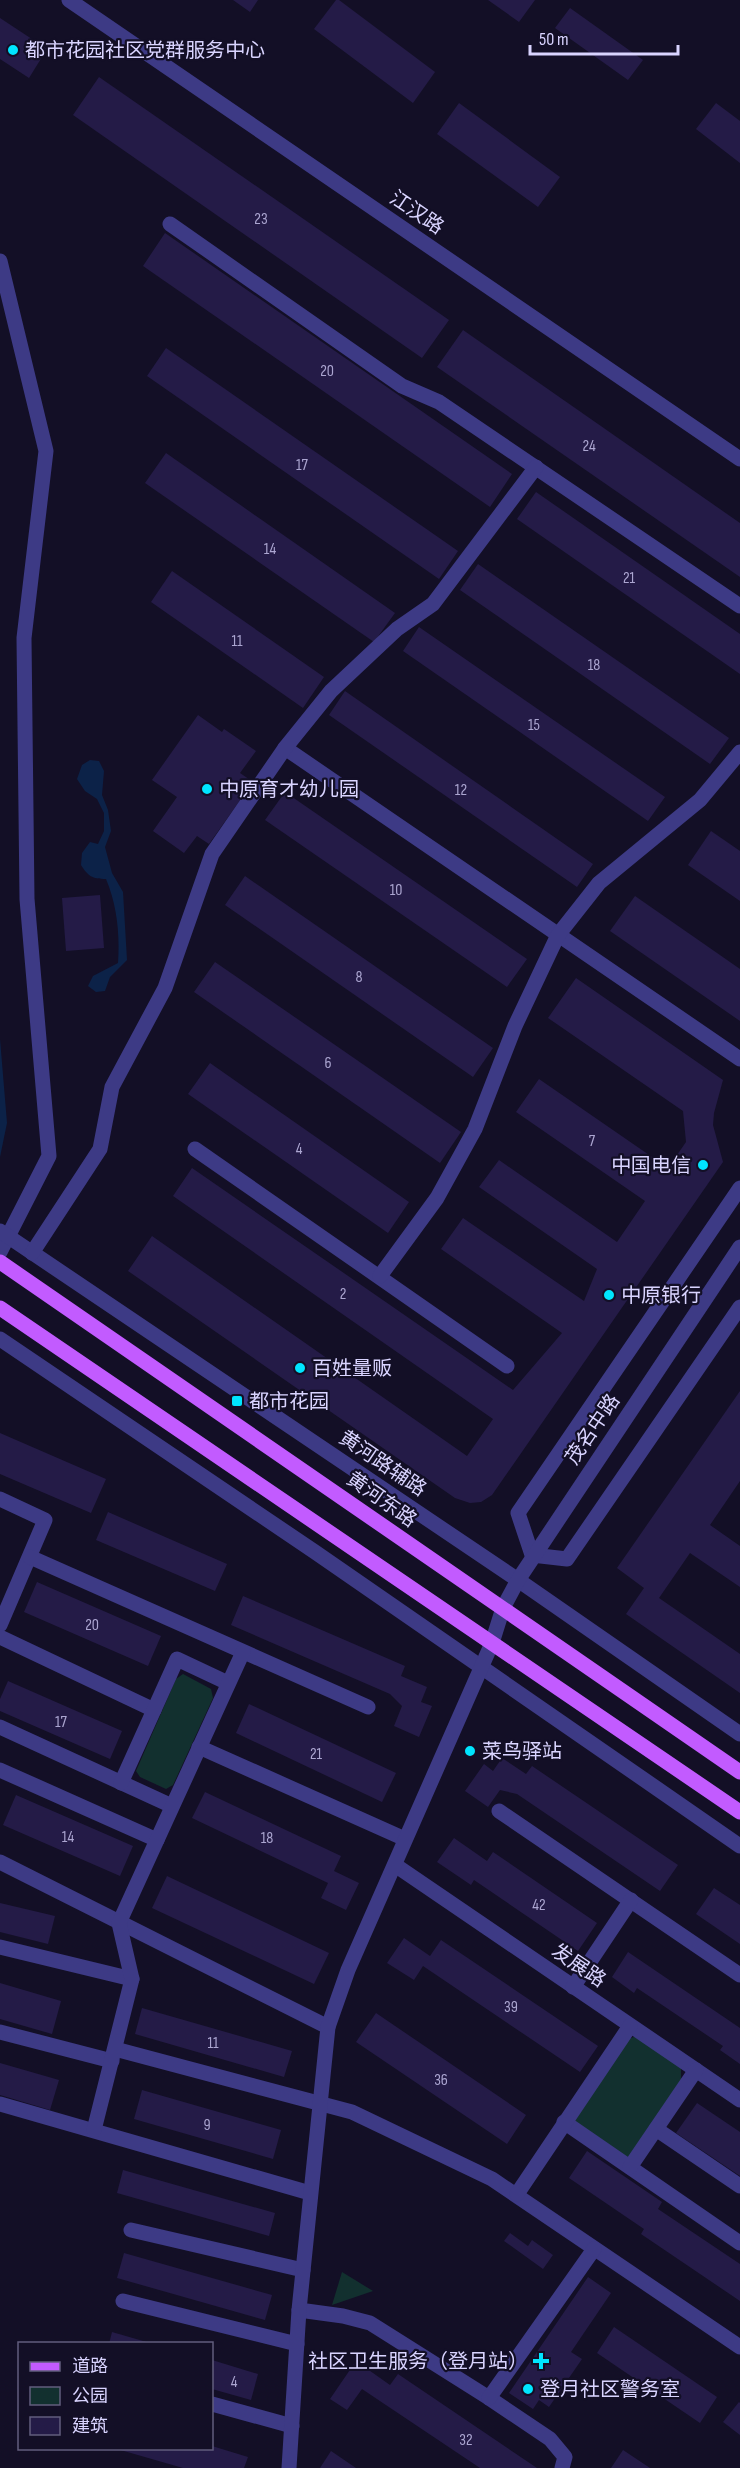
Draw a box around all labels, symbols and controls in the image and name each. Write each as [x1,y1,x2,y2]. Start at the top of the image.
scale bar [530,18,678,56]
text: 50 m [539,29,569,50]
place label: 都市花园社区党群服务中心 [25,39,265,63]
marker: 都市花园社区党群服务中心 [6,43,20,57]
street label: 江汉路 [385,186,448,240]
house number: 23 [254,210,268,229]
house number: 20 [320,362,334,381]
house number: 24 [582,437,596,456]
house number: 17 [296,456,309,475]
house number: 14 [264,540,276,559]
house number: 21 [623,569,636,588]
house number: 11 [231,632,243,651]
house number: 18 [588,656,600,675]
house number: 15 [528,716,540,735]
place label: 中原育才幼儿园 [219,778,359,802]
house number: 12 [455,781,467,800]
marker: 中原育才幼儿园 [200,782,214,796]
house number: 10 [390,881,402,900]
house number: 8 [355,968,363,987]
house number: 6 [324,1054,332,1073]
house number: 7 [589,1132,596,1151]
house number: 4 [296,1140,303,1159]
place label: 中国电信 [611,1154,691,1178]
marker: 中国电信 [696,1158,710,1172]
place label: 中原银行 [621,1284,701,1308]
house number: 2 [340,1285,346,1304]
marker: 中原银行 [602,1288,616,1302]
place label: 百姓量贩 [312,1357,392,1381]
marker: 百姓量贩 [293,1361,307,1375]
place label: 都市花园 [249,1390,329,1414]
street label: 茂名中路 [561,1390,625,1469]
marker: 都市花园 [230,1394,244,1408]
street label: 黄河路辅路 [334,1426,431,1502]
street label: 黄河东路 [342,1467,421,1533]
house number: 20 [85,1616,99,1635]
house number: 17 [55,1713,68,1732]
place label: 菜鸟驿站 [482,1740,562,1764]
marker: 菜鸟驿站 [463,1744,477,1758]
house number: 21 [310,1745,323,1764]
house number: 14 [62,1828,74,1847]
house number: 18 [261,1829,273,1848]
house number: 42 [532,1896,546,1915]
street label: 发展路 [547,1939,610,1993]
house number: 39 [504,1998,518,2017]
house number: 11 [207,2034,219,2053]
house number: 36 [434,2071,448,2090]
house number: 9 [203,2116,211,2135]
legend [18,2342,213,2450]
place label: 社区卫生服务（登月站） [308,2350,528,2374]
marker: 社区卫生服务（登月站） [532,2352,550,2370]
text: 道路 [72,2356,108,2377]
house number: 4 [231,2373,238,2392]
place label: 登月社区警务室 [540,2378,680,2402]
marker: 登月社区警务室 [521,2382,535,2396]
text: 公园 [72,2386,108,2407]
text: 建筑 [72,2416,108,2437]
house number: 32 [459,2431,473,2450]

